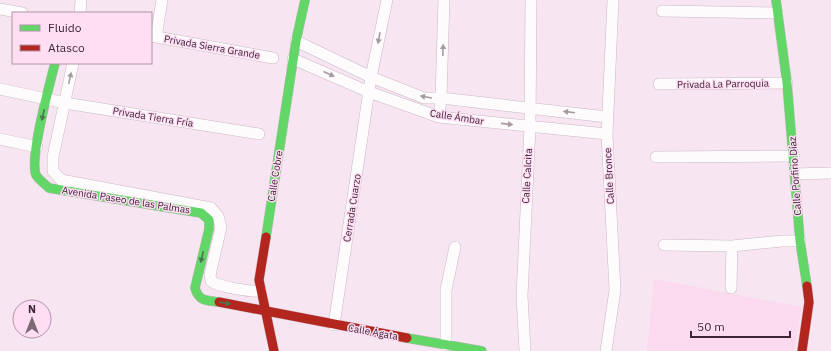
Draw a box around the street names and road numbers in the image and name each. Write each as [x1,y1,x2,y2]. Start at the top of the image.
street label: Privada Sierra Grande [163,32,262,62]
street label: Privada La Parroquia [677,77,770,91]
street label: Privada Tierra Fría [112,104,195,130]
street label: Calle Ámbar [429,106,485,128]
street label: Calle Porfirio Díaz [786,136,804,216]
street label: Calle Calcita [519,147,535,204]
street label: Calle Bronce [601,147,617,205]
street label: Calle Cobre [265,149,286,202]
street label: Cerrada Cuarzo [340,173,364,243]
street label: Avenida Paseo de las Palmas [61,183,191,217]
street label: Calle Ágata [347,321,400,343]

